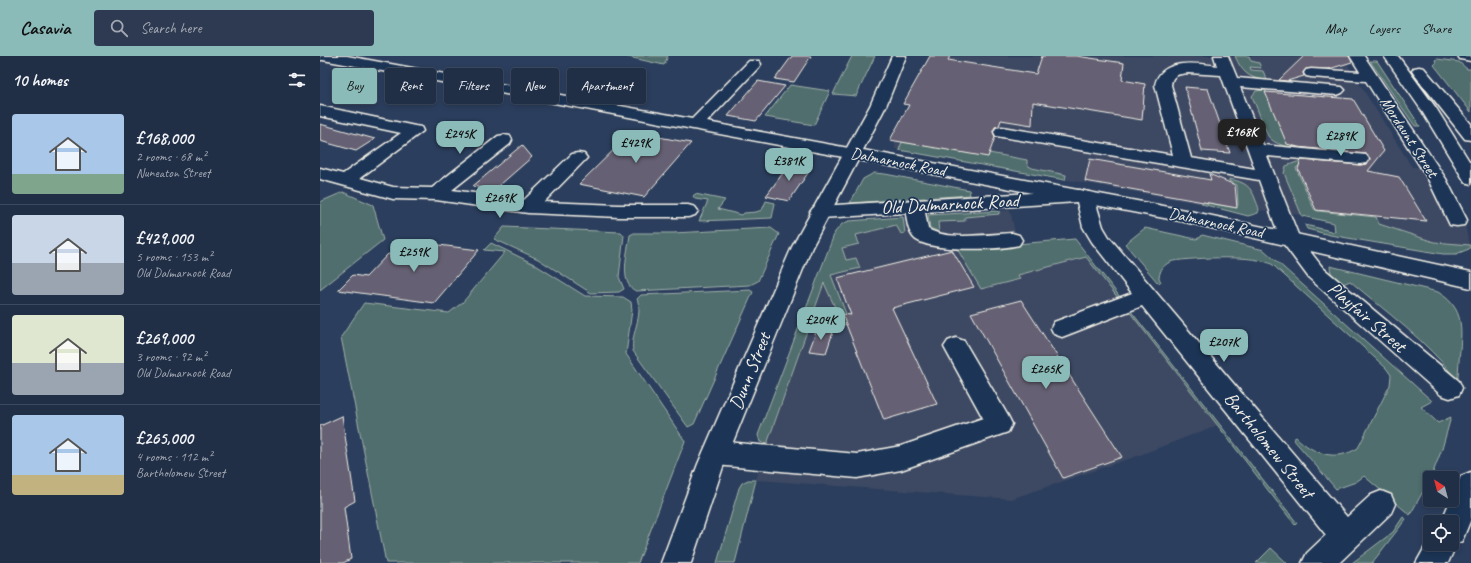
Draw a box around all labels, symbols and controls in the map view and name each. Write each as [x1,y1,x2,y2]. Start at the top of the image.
search box [94,10,374,46]
text: Casavia [20,16,70,40]
icon: search [108,17,130,39]
text: Search here [140,19,202,38]
text: Map [1325,20,1347,37]
text: Layers [1369,20,1400,37]
text: Share [1422,20,1451,37]
chip: Buy [332,68,377,104]
chip: Rent [385,68,436,104]
chip: Filters [444,68,503,104]
chip: New [511,68,559,104]
chip: Apartment [567,68,646,104]
icon: filters [286,69,308,91]
text: 10 homes [12,70,68,91]
street label: Mordaunt Street [1375,93,1443,183]
pin: £168K [1214,119,1270,153]
pin: £245K [432,121,488,155]
pin: £289K [1313,123,1369,157]
text: £168K [1227,124,1257,140]
text: £245K [445,126,475,142]
text: £168,000 [136,128,193,149]
text: £289K [1326,128,1356,144]
icon: home [44,130,92,178]
pin: £429K [608,130,664,164]
text: £429K [621,135,651,151]
street label: Dalmarnock Road [849,143,950,181]
pin: £381K [761,148,817,182]
text: 2 rooms · 68 m² [136,149,206,165]
text: £381K [774,153,804,169]
text: Nuneaton Street [136,165,210,181]
pin: £269K [472,185,528,219]
street label: Old Dalmarnock Road [880,188,1022,220]
text: £269K [485,190,515,206]
street label: Dalmarnock Road [1167,203,1268,243]
text: £429,000 [136,228,193,249]
icon: home [44,231,92,279]
pin: £259K [386,239,442,273]
text: £259K [399,244,429,260]
text: 5 rooms · 153 m² [136,249,212,265]
text: Old Dalmarnock Road [136,265,230,281]
street label: Playfair Street [1323,276,1412,359]
pin: £204K [793,307,849,341]
text: £204K [806,312,836,328]
text: £269,000 [136,328,193,349]
street label: Dunn Street [724,328,777,413]
pin: £207K [1196,329,1252,363]
icon: home [44,331,92,379]
text: £207K [1209,334,1239,350]
text: 3 rooms · 92 m² [136,349,206,365]
pin: £265K [1018,356,1074,390]
text: £265K [1031,361,1061,377]
text: Old Dalmarnock Road [136,365,230,381]
street label: Bartholomew Street [1219,387,1321,505]
text: £265,000 [136,428,193,449]
icon: home [44,431,92,479]
text: 4 rooms · 112 m² [136,449,212,465]
text: Bartholomew Street [136,465,225,481]
north arrow [1423,471,1459,507]
map controls [1423,471,1459,551]
button: locate [1423,515,1459,551]

